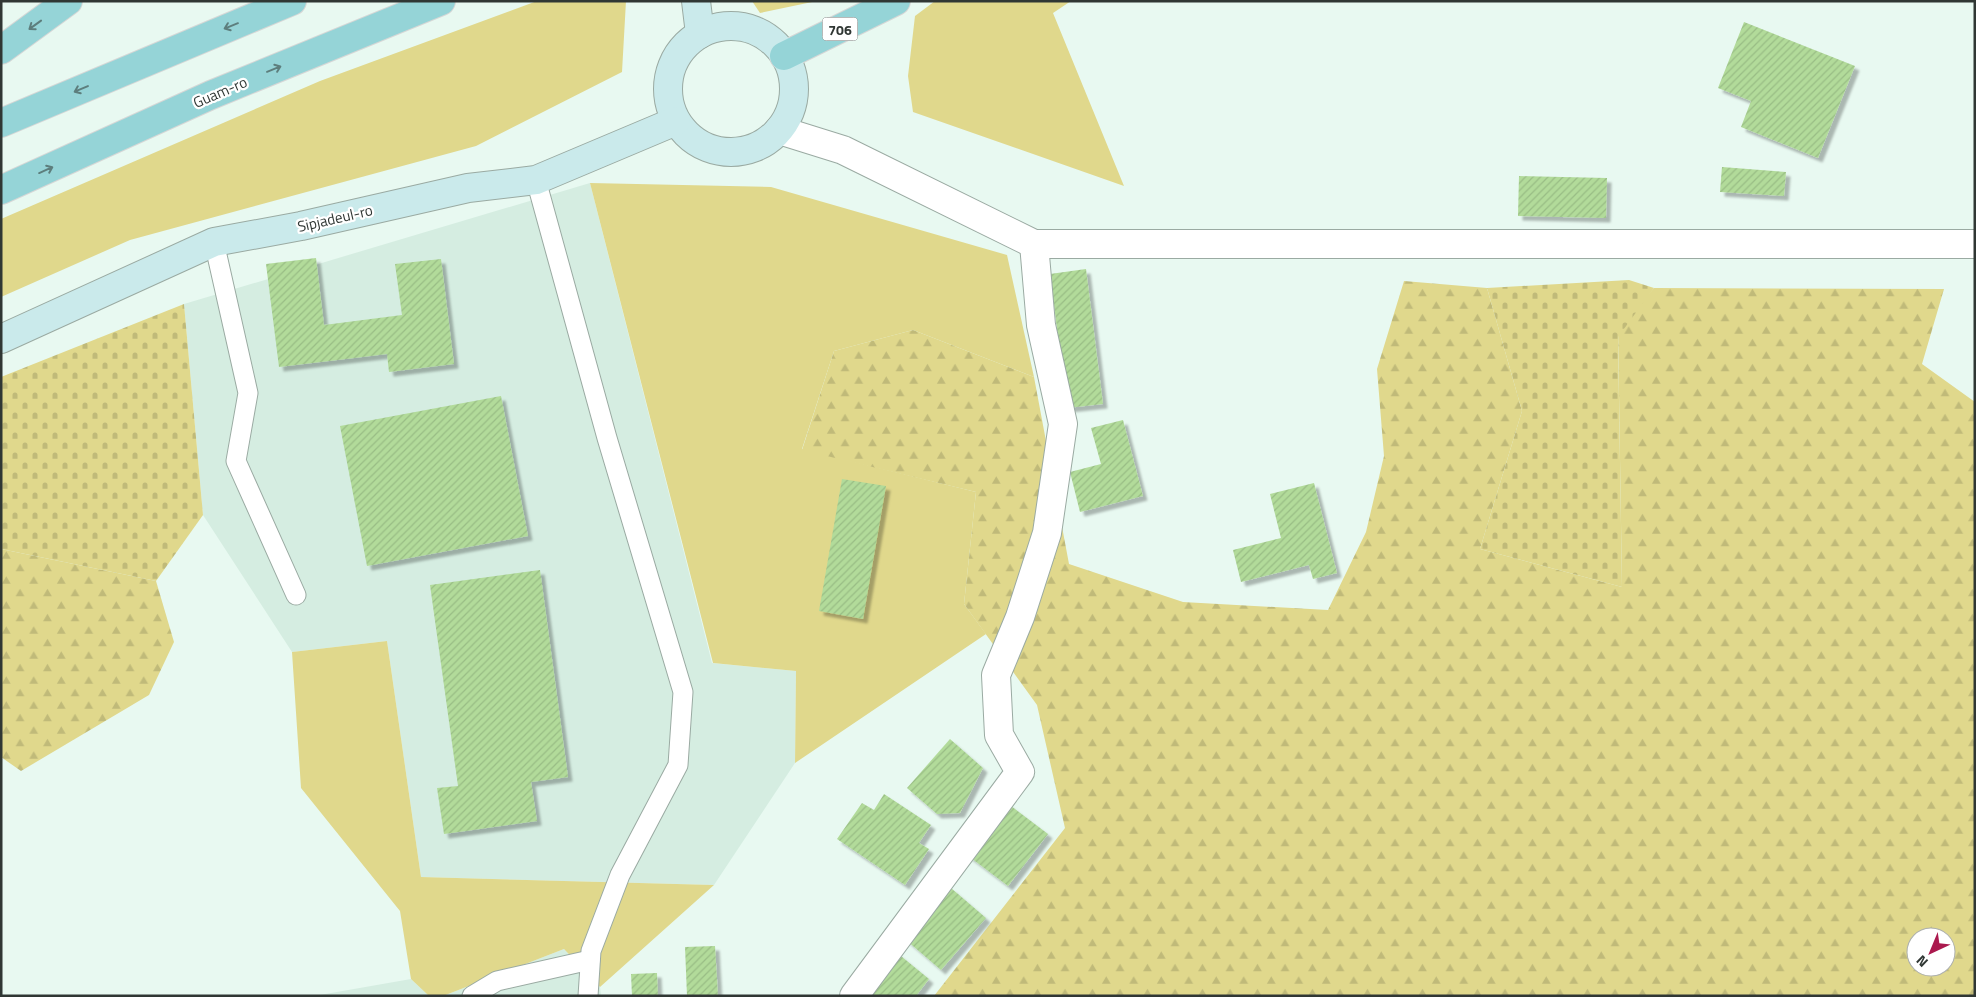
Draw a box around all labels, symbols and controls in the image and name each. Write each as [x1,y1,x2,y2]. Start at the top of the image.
road number: 706 [822,18,858,40]
one-way arrow [29,20,42,31]
one-way arrow [224,22,239,32]
one-way arrow [266,64,281,74]
street label: Guam-ro [189,70,251,114]
one-way arrow [74,84,89,94]
one-way arrow [38,165,53,175]
street label: Sipjadeul-ro [295,198,375,238]
north arrow [1906,927,1956,977]
text: N [1911,951,1932,973]

